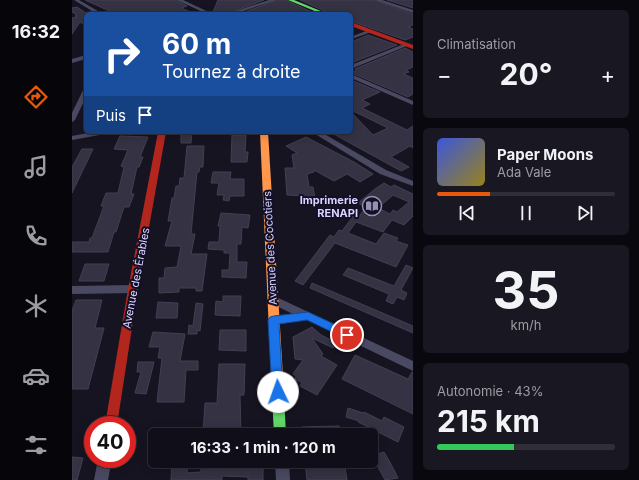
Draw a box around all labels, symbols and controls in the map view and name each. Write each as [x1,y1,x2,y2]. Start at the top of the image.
text: 16:32 [12,21,60,42]
text: 60 m [162,27,231,61]
icon: right [96,28,148,80]
text: Climatisation [437,36,516,52]
text: 20° [500,56,552,92]
text: Tournez à droite [162,61,301,82]
text: − [437,62,452,88]
text: + [600,62,615,88]
icon: directions [22,83,50,111]
icon: arrive [134,104,156,126]
text: Puis [96,106,126,125]
text: Paper Moons [497,145,593,164]
icon: music [22,153,50,181]
text: Ada Vale [497,164,551,180]
street label: Avenue des Cocotiers [260,191,280,305]
place label: Imprimerie RENAPI [300,193,358,220]
library icon: Imprimerie RENAPI [361,195,383,217]
icon: previous [456,202,478,224]
icon: pause [515,202,537,224]
icon: next [574,202,596,224]
icon: phone [22,222,50,250]
street label: Avenue des Érables [119,226,153,330]
text: 35 [493,259,559,322]
icon: climate [22,292,50,320]
text: km/h [511,317,541,333]
pin [330,318,364,352]
icon: arrive [336,324,358,346]
icon: car [22,362,50,390]
position arrow [257,371,299,413]
text: Autonomie · 43% [437,383,543,399]
text: 215 km [437,403,540,439]
speed limit sign: 40 [84,416,136,468]
icon: filters [22,431,50,459]
text: 16:33 · 1 min · 120 m [190,438,336,457]

